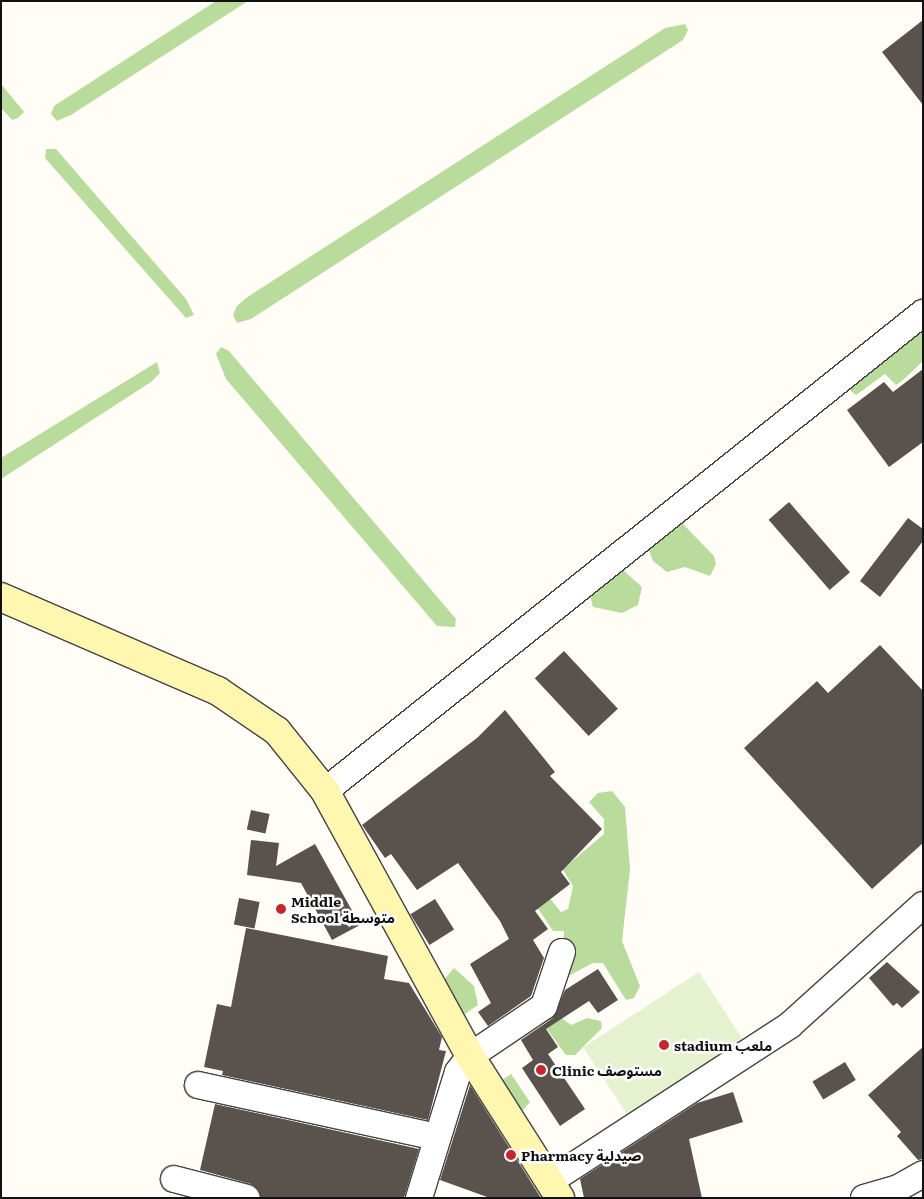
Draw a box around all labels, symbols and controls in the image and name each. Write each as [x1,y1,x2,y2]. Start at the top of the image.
place label: Middle School متوسطة [291,893,395,926]
marker: Middle School متوسطة [275,903,287,915]
place label: stadium ملعب [674,1037,772,1053]
marker: stadium ملعب [658,1039,670,1051]
place label: Clinic مستوصف [552,1062,662,1078]
marker: Clinic مستوصف [534,1063,548,1077]
place label: Pharmacy صيدلية [521,1147,641,1163]
marker: Pharmacy صيدلية [505,1149,517,1161]

